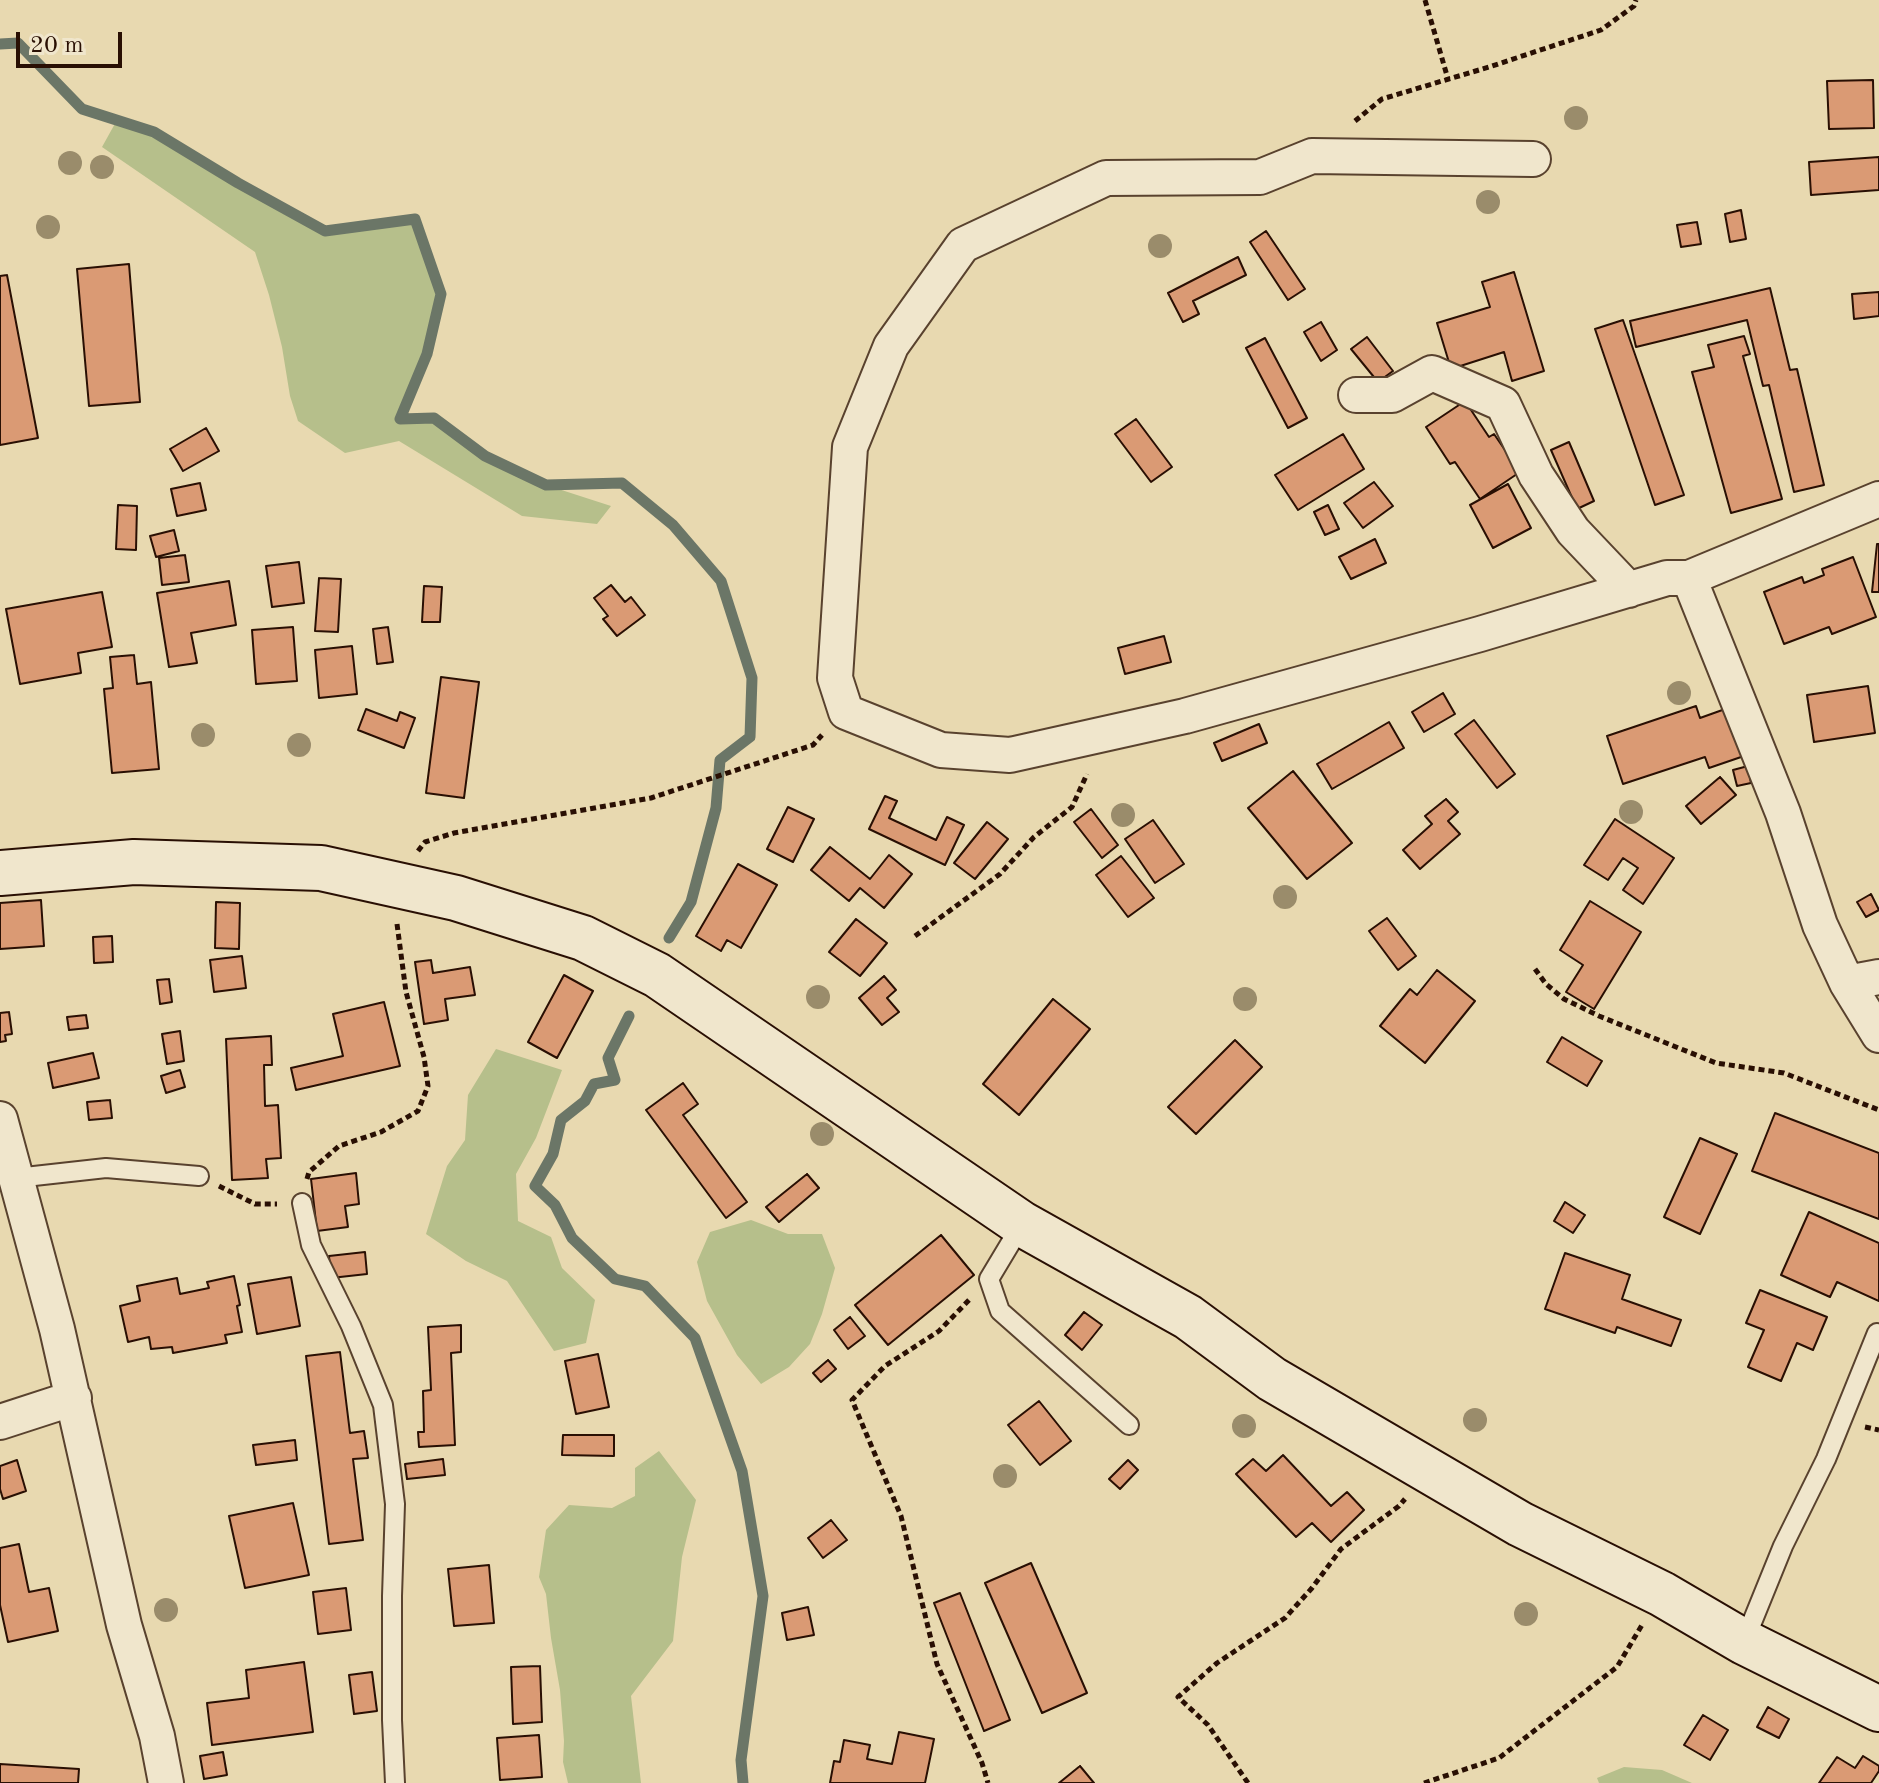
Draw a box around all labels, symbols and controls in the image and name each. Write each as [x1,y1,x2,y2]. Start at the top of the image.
scale bar [20,16,126,66]
text: 20 m [30,34,84,58]

